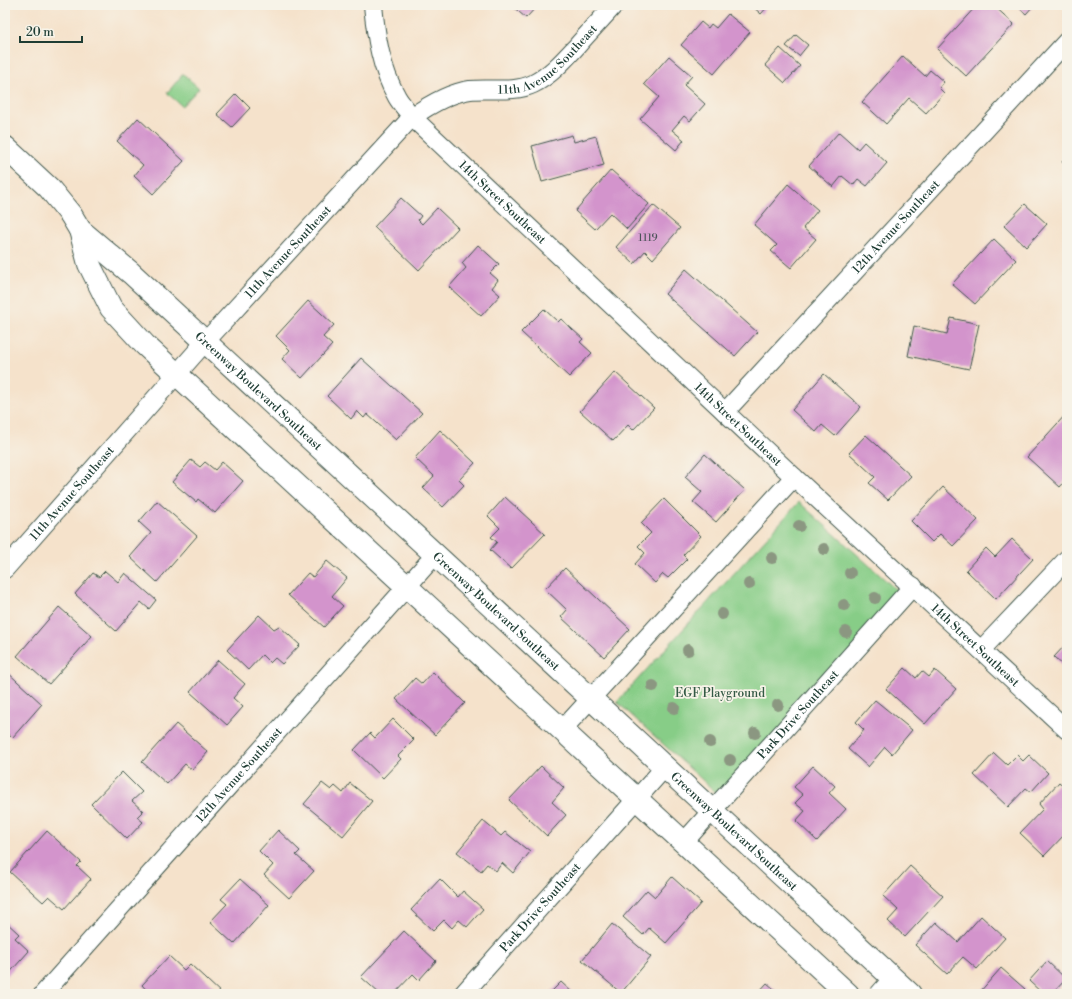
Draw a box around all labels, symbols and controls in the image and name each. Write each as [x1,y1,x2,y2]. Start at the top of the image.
scale bar [20,18,82,44]
street label: 11th Avenue Southeast [498,21,601,97]
text: 20 m [26,25,54,40]
street label: 14th Street Southeast [455,157,550,248]
street label: 12th Avenue Southeast [849,176,943,277]
street label: 11th Avenue Southeast [242,202,335,301]
house number: 1119 [638,232,658,244]
street label: Greenway Boulevard Southeast [192,329,326,454]
street label: 14th Street Southeast [691,380,786,470]
street label: 11th Avenue Southeast [26,442,118,543]
street label: Greenway Boulevard Southeast [430,549,564,674]
street label: 14th Street Southeast [928,601,1023,690]
street label: Park Drive Southeast [754,666,842,762]
park label: EGF Playground [675,686,765,701]
street label: 12th Avenue Southeast [193,724,286,825]
street label: Greenway Boulevard Southeast [668,769,801,894]
street label: Park Drive Southeast [497,859,584,955]

